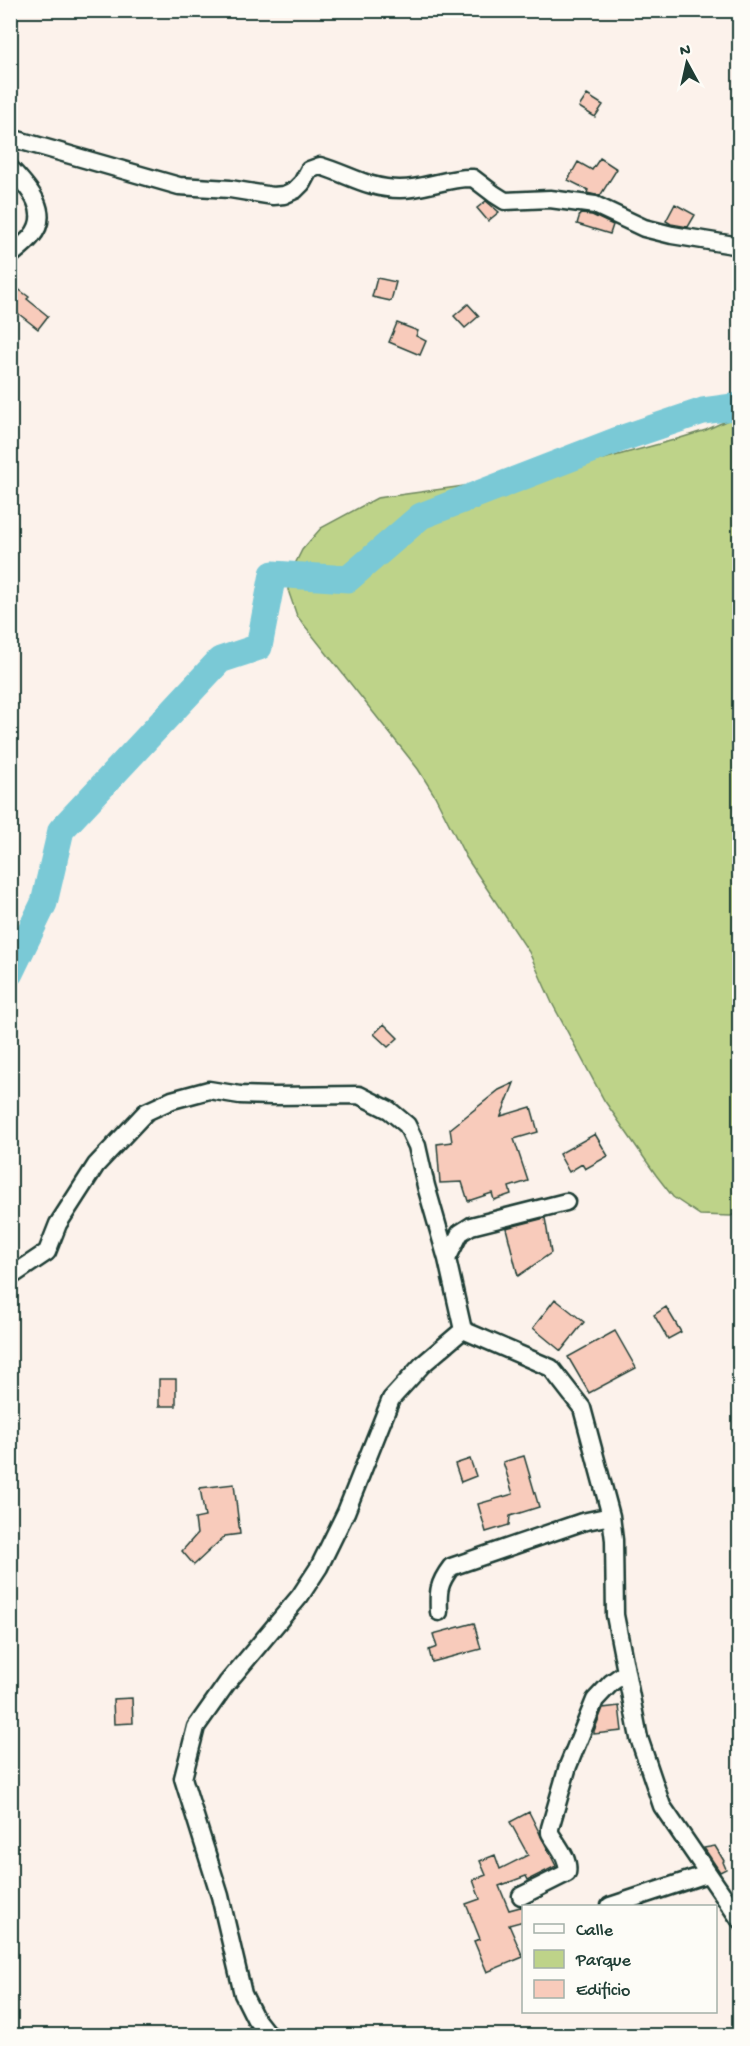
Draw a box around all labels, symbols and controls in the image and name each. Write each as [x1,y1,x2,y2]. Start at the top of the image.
north arrow [657,33,717,93]
text: N [679,41,692,62]
legend [522,1905,717,2013]
text: Calle [576,1921,614,1942]
text: Parque [575,1951,632,1972]
text: Edificio [576,1981,630,2002]

